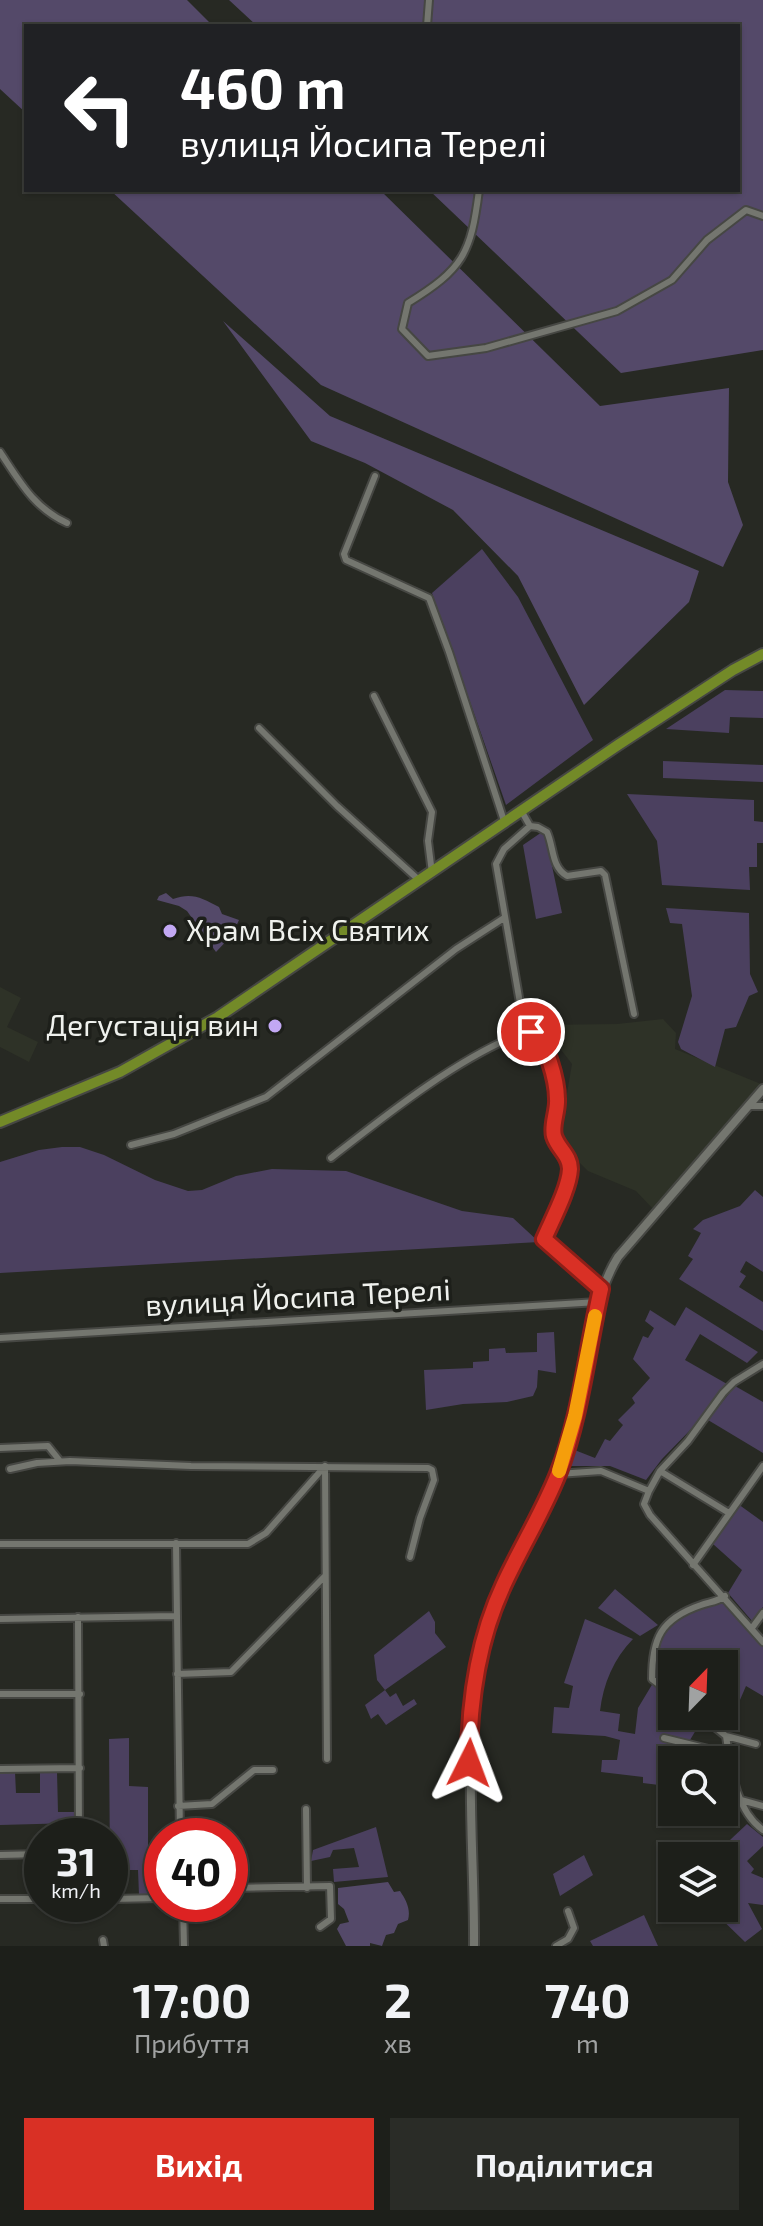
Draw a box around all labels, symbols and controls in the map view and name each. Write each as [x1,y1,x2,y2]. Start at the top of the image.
text: 460 m [180,53,345,120]
icon: left [48,56,152,160]
text: вулиця Йосипа Терелі [180,121,547,164]
place label: Храм Всіх Святих [186,911,429,947]
marker: Храм Всіх Святих [161,922,179,940]
pin [497,998,565,1066]
place label: Дегустація вин [46,1006,259,1043]
icon: arrive [509,1010,553,1054]
marker: Дегустація вин [266,1017,284,1035]
street label: вулиця Йосипа Терелі [144,1270,452,1323]
north arrow [658,1650,738,1730]
map controls [658,1650,738,1922]
position arrow [427,1721,511,1805]
button: search [658,1746,738,1826]
speed limit sign: 40 [144,1818,248,1922]
text: 31 [56,1836,96,1884]
button: layers [658,1842,738,1922]
text: km/h [51,1878,101,1902]
text: 17:00 [132,1970,251,2028]
text: 2 [384,1970,412,2028]
text: 740 [544,1970,631,2028]
text: Прибуття [134,2027,250,2058]
text: хв [384,2027,412,2058]
text: m [576,2027,599,2058]
button: Вихід [24,2118,374,2210]
button: Поділитися [390,2118,739,2210]

